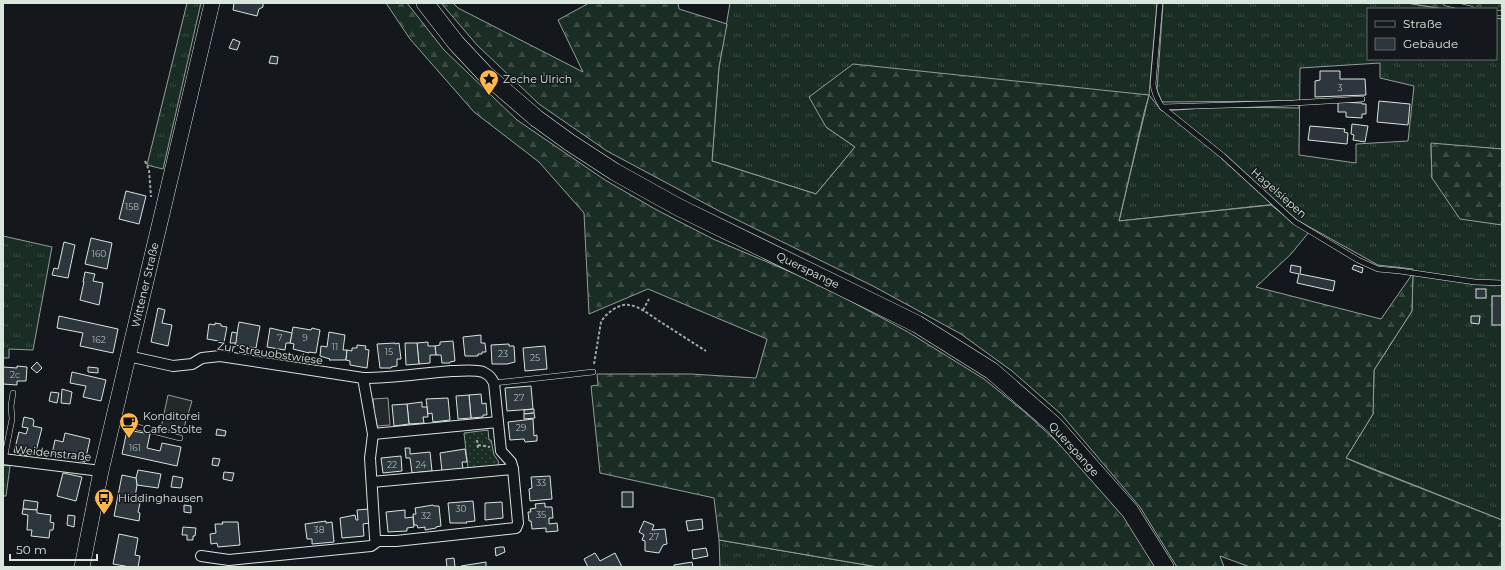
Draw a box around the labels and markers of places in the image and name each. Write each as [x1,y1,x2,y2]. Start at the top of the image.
place icon: Zeche Ulrich [478,68,500,96]
place label: Zeche Ulrich [503,72,572,86]
place label: Konditorei Cafe Stolte [143,409,202,436]
cafe icon: Konditorei Cafe Stolte [118,411,140,439]
bus stop icon: Hiddinghausen [93,487,115,515]
place label: Hiddinghausen [118,491,204,505]

